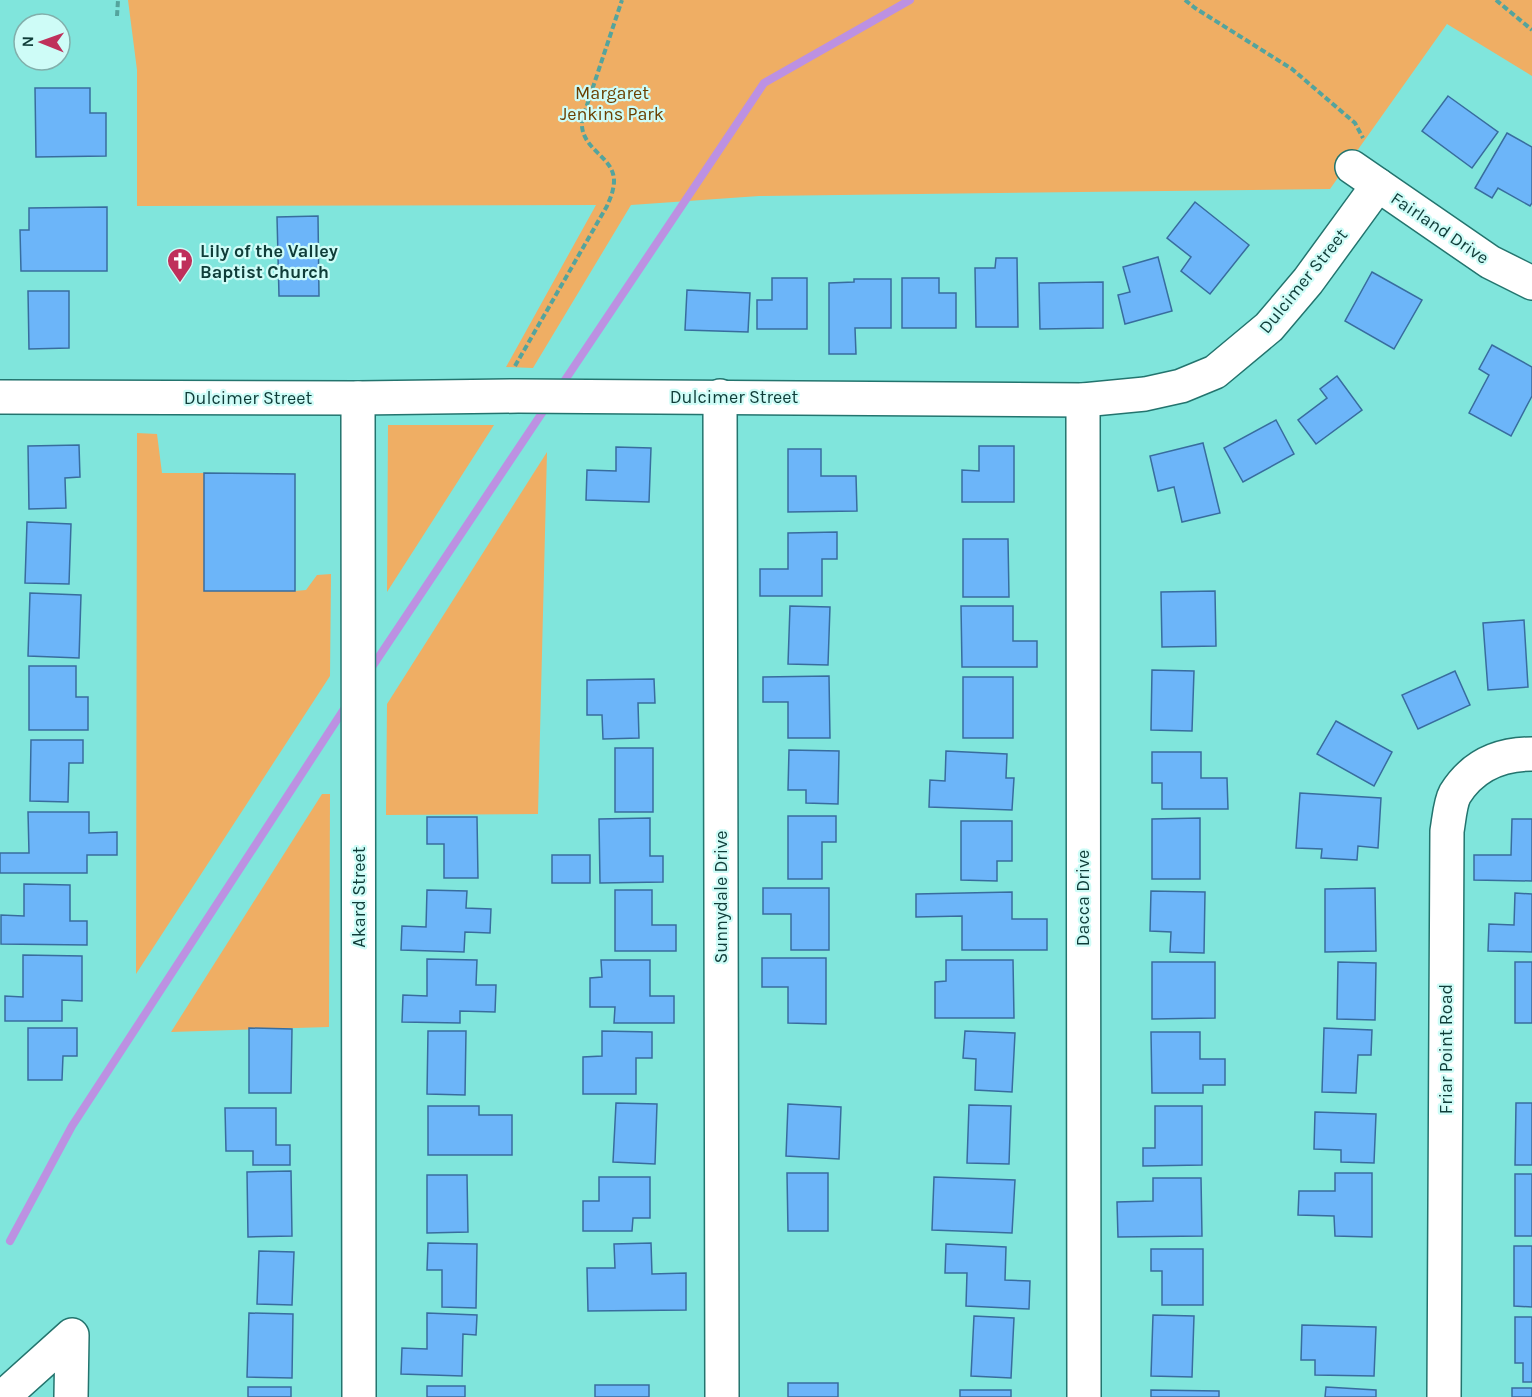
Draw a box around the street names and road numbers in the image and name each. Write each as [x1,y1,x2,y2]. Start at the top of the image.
street label: Fairland Drive [1387,187,1493,269]
street label: Dulcimer Street [1254,224,1352,338]
street label: Dulcimer Street [670,386,799,408]
street label: Dulcimer Street [184,387,313,409]
street label: Sunnydale Drive [710,830,732,964]
street label: Akard Street [348,846,370,948]
street label: Dacca Drive [1072,850,1094,946]
street label: Friar Point Road [1435,984,1457,1114]

